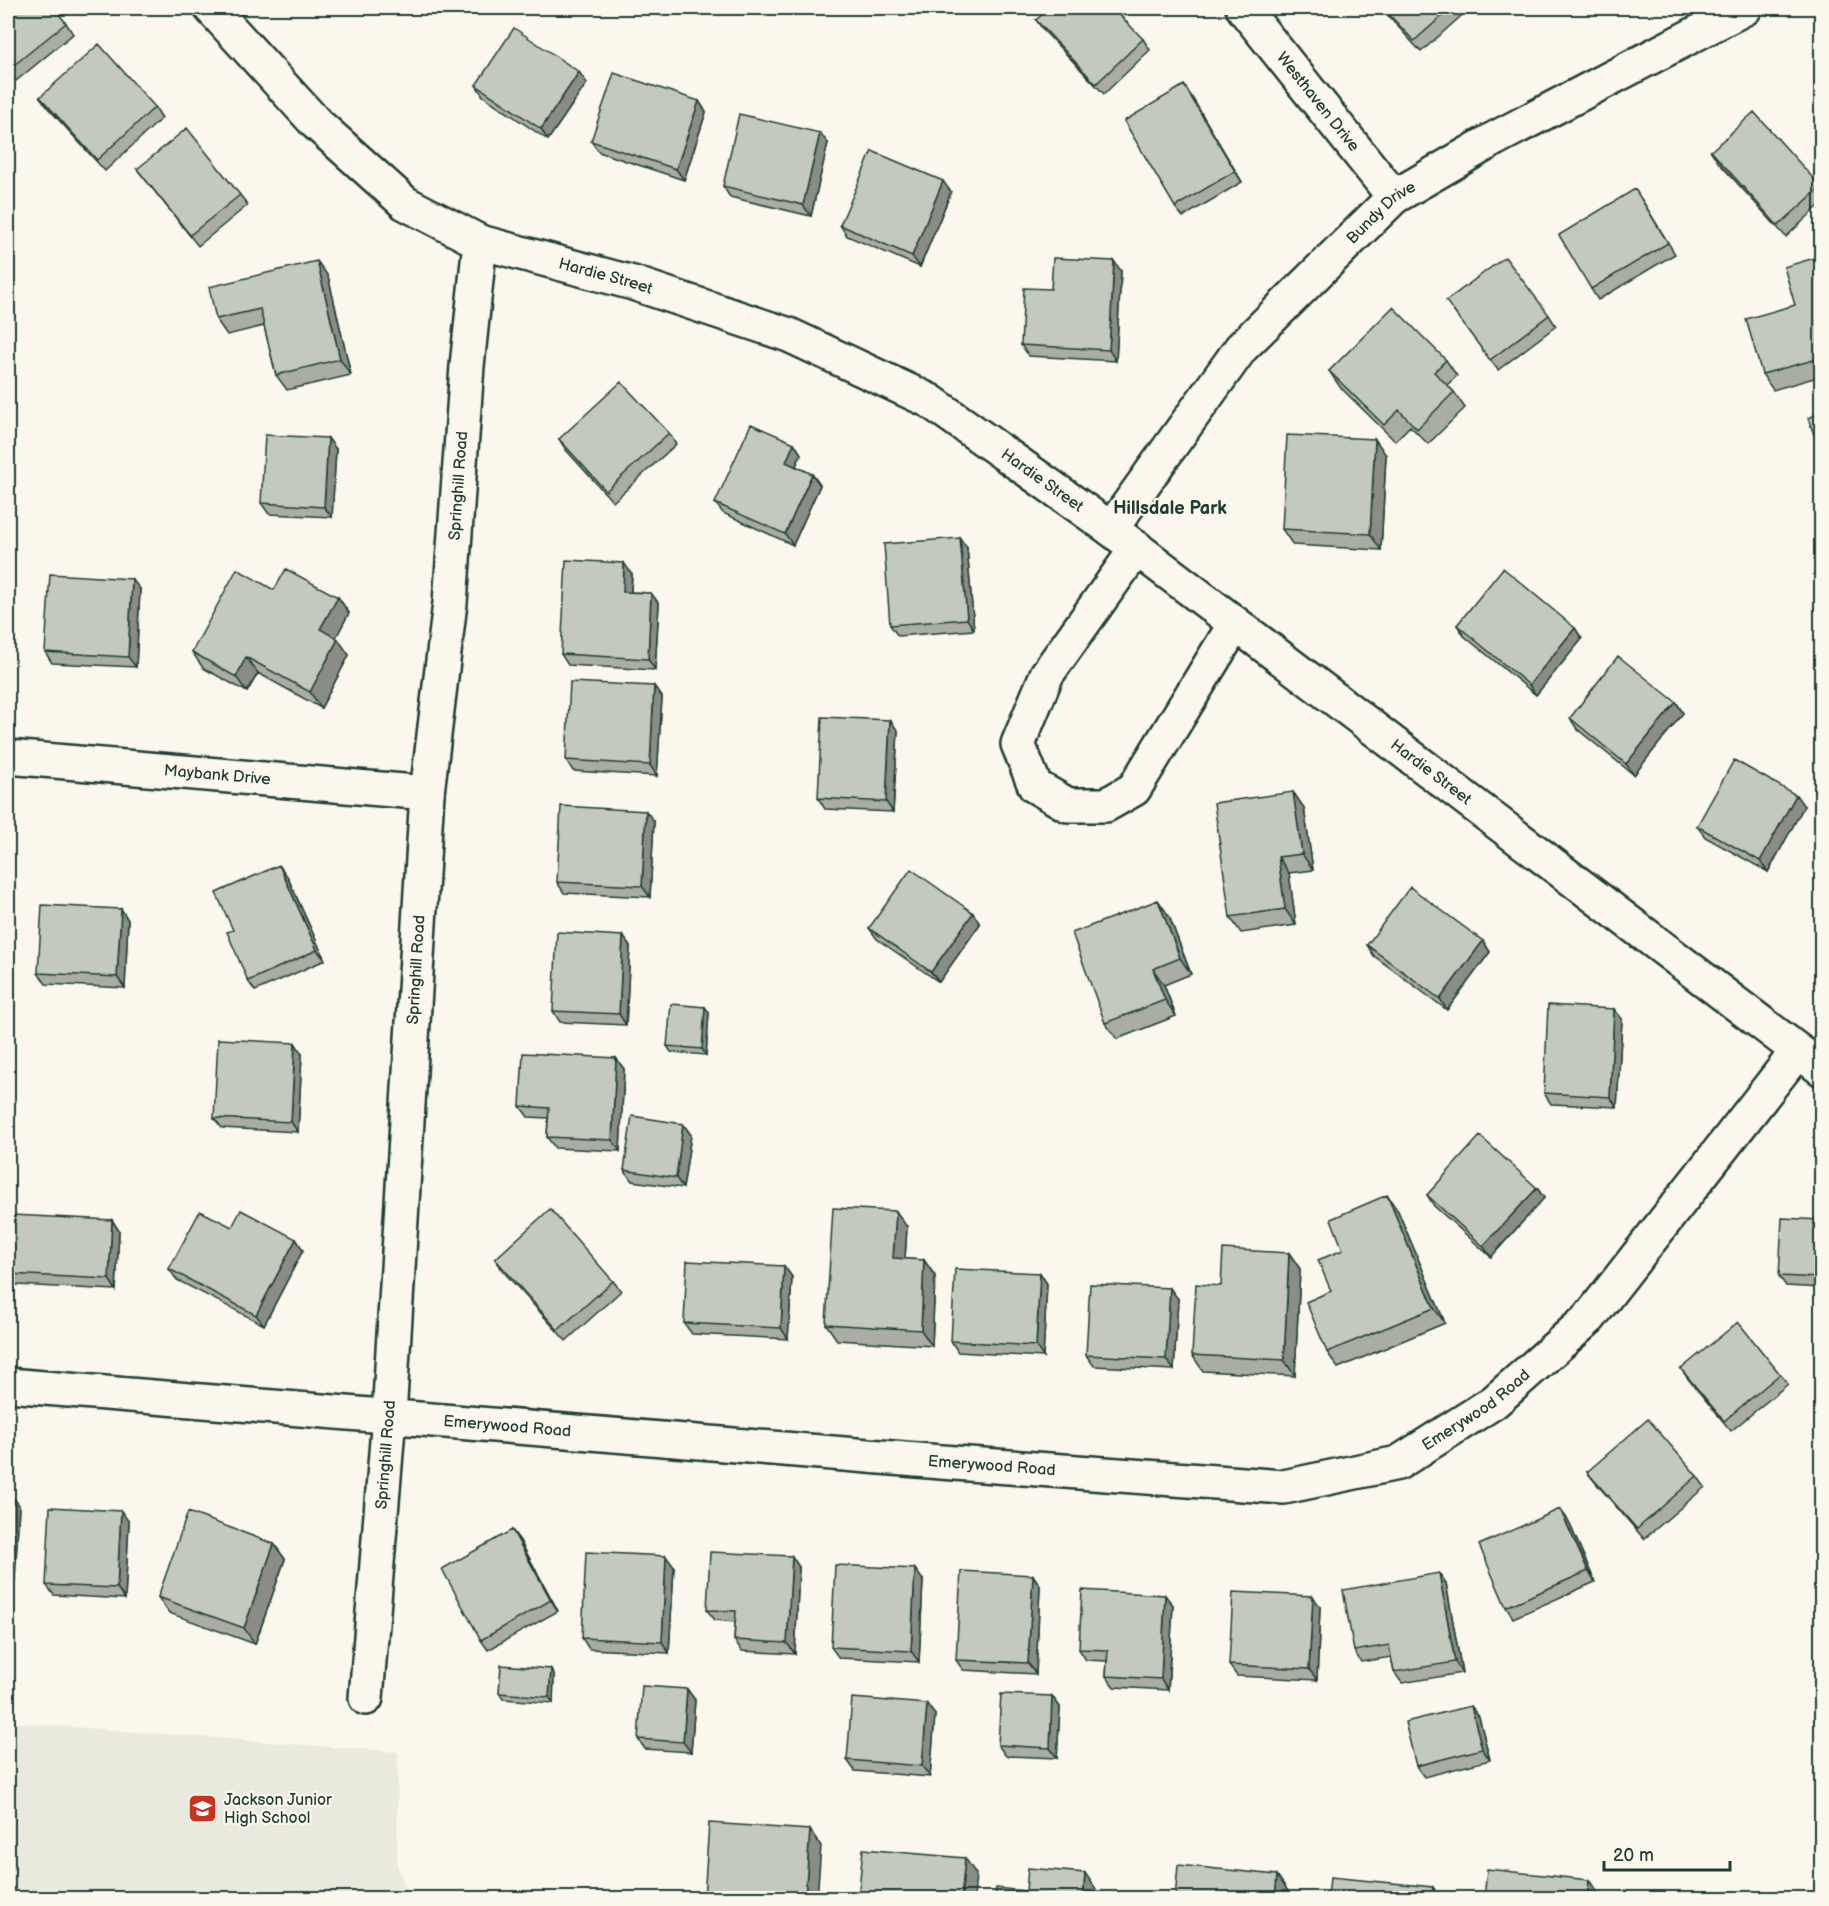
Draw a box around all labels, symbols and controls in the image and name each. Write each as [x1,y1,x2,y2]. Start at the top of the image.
street label: Westhaven Drive [1272,48,1364,156]
street label: Bundy Drive [1343,177,1419,248]
street label: Hardie Street [556,254,655,298]
street label: Springhill Road [445,430,472,541]
street label: Hardie Street [997,445,1087,516]
district label: Hillsdale Park [1113,498,1227,519]
street label: Hardie Street [1387,735,1475,809]
street label: Maybank Drive [163,761,272,789]
street label: Springhill Road [403,914,429,1025]
street label: Emerywood Road [1419,1365,1534,1455]
street label: Springhill Road [372,1400,399,1510]
street label: Emerywood Road [443,1411,572,1441]
street label: Emerywood Road [927,1451,1056,1480]
place label: Jackson Junior High School [224,1791,332,1828]
school or university icon: Jackson Junior High School [187,1793,219,1825]
scale bar [1604,1834,1730,1872]
text: 20 m [1613,1845,1654,1866]

